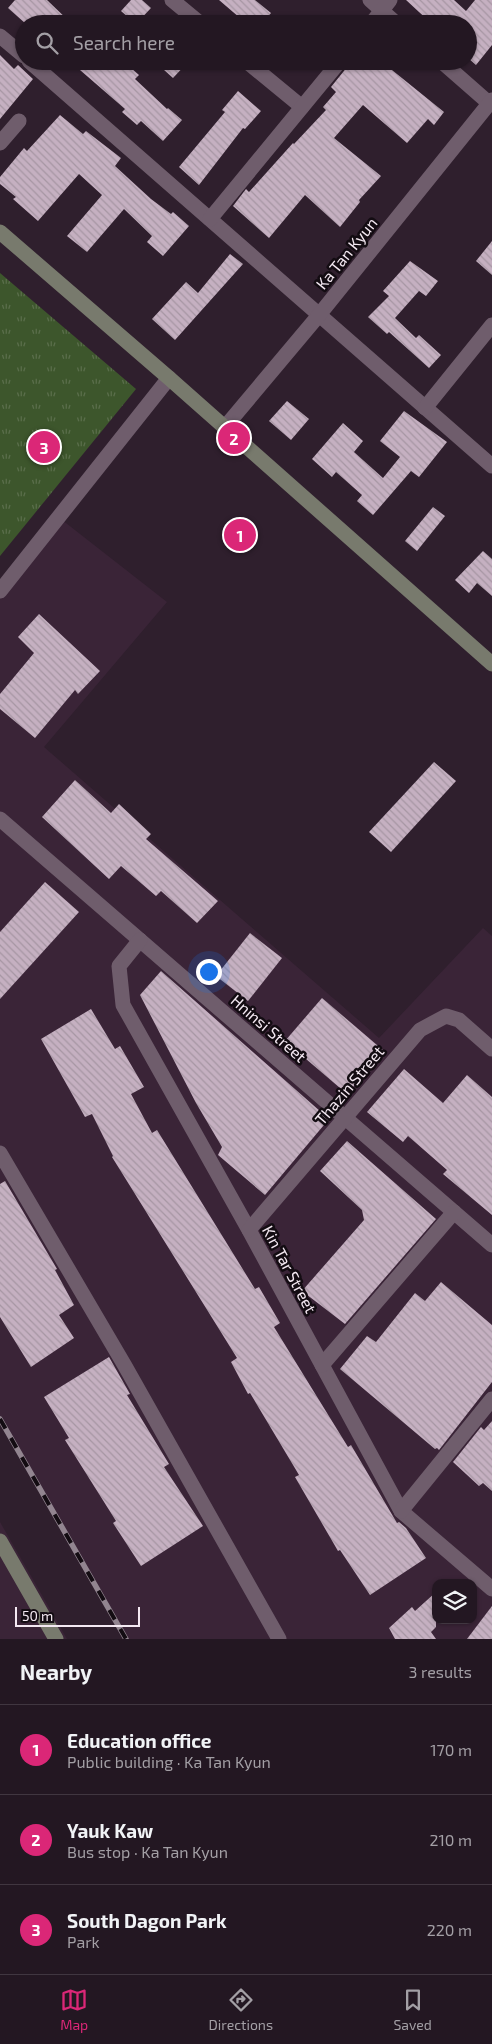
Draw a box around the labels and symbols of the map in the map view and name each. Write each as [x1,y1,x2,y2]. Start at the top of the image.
street label: Ka Tan Kyun [311,213,381,293]
pin: 2 [218,419,250,457]
pin: 3 [28,428,60,466]
pin: 1 [224,516,256,554]
your location [196,959,222,985]
street label: Hninsi Street [228,990,310,1066]
street label: Thazin Street [311,1042,387,1128]
street label: Kin Tar Street [259,1222,321,1316]
scale bar [15,1604,140,1627]

